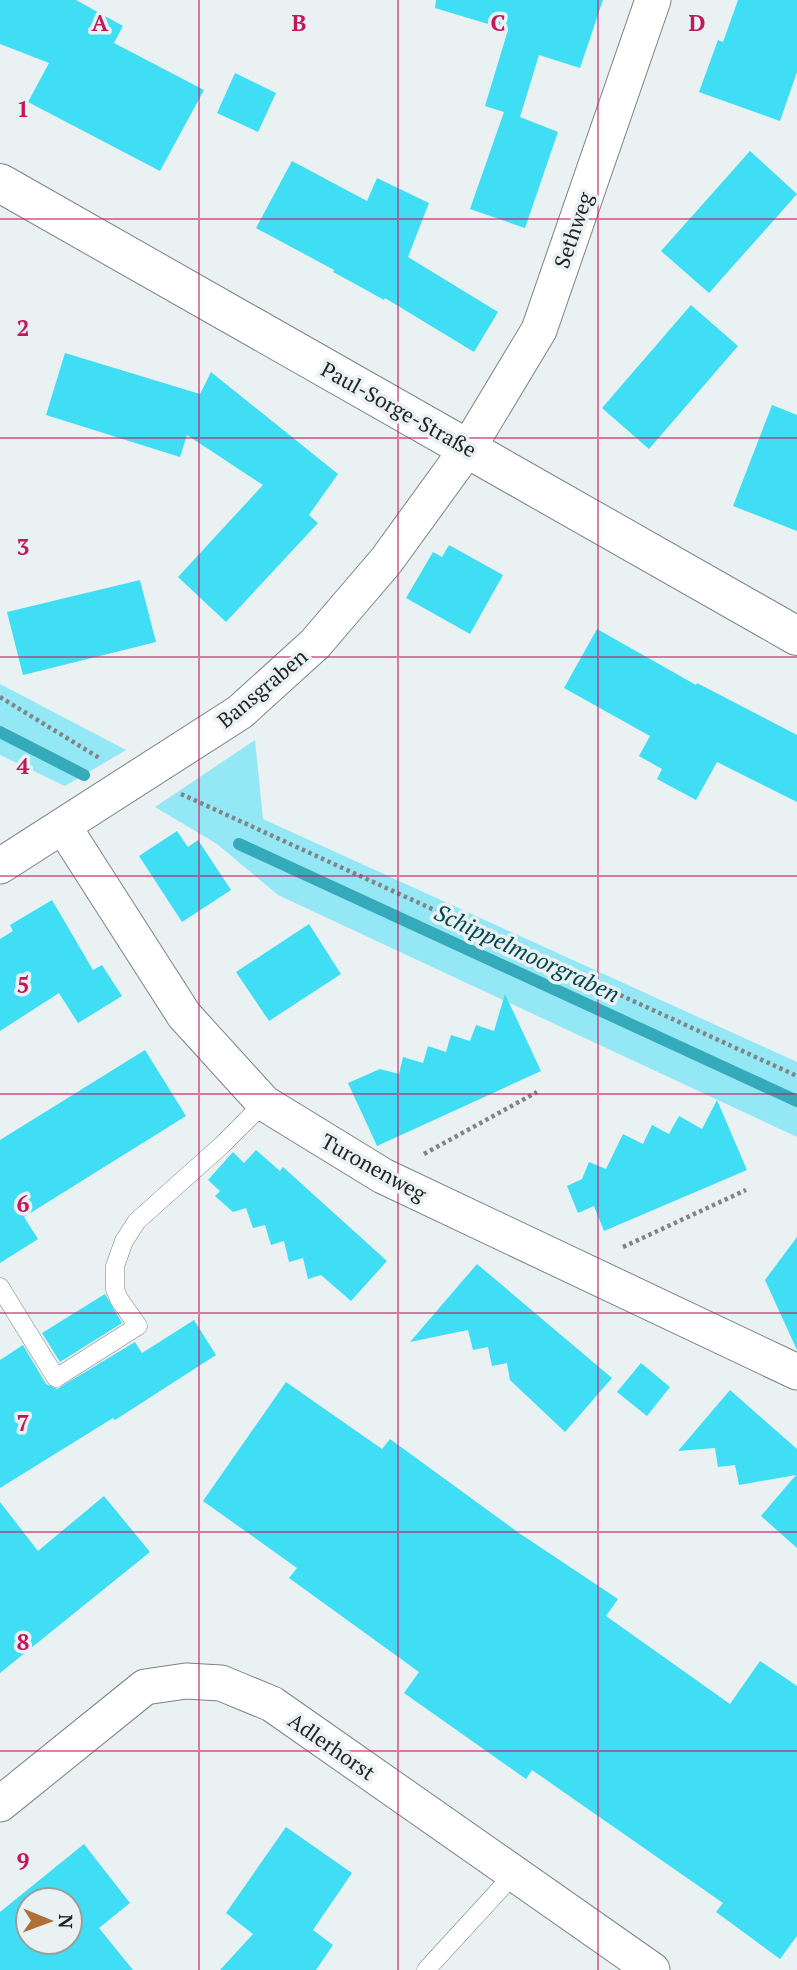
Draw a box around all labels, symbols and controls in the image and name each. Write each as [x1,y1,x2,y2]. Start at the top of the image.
text: A [92,7,109,38]
text: B [292,7,307,38]
text: C [491,7,506,38]
text: D [689,7,706,38]
text: 1 [17,93,30,124]
street label: Sethweg [547,187,599,272]
text: 2 [17,312,30,343]
street label: Paul-Sorge-Straße [316,355,482,463]
text: 3 [17,531,30,562]
street label: Bansgraben [211,642,313,734]
text: 4 [17,750,30,781]
water label: Schippelmoorgraben [429,897,625,1009]
text: 5 [17,969,30,1000]
street label: Turonenweg [316,1127,432,1208]
text: 6 [17,1188,30,1219]
text: 7 [17,1407,30,1438]
text: 8 [17,1626,30,1657]
street label: Adlerhorst [283,1706,381,1786]
text: 9 [17,1845,30,1876]
north arrow [14,1886,84,1956]
text: N [54,1914,79,1929]

